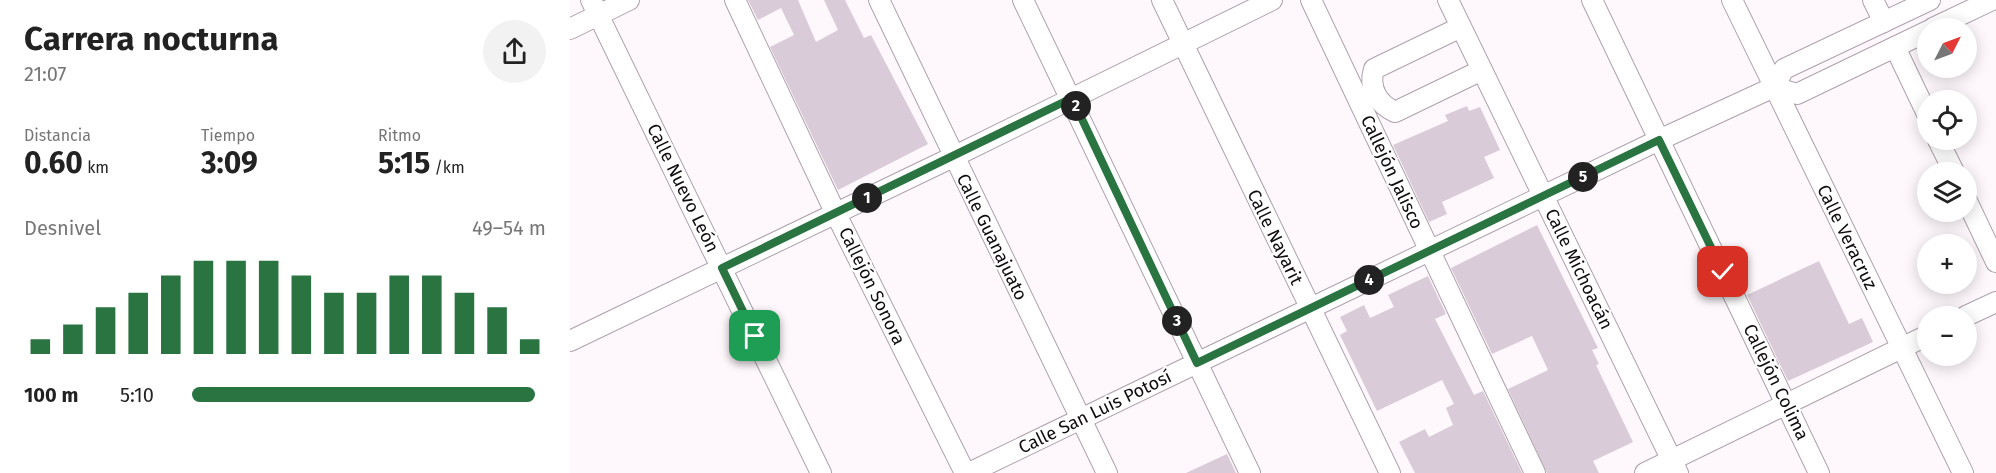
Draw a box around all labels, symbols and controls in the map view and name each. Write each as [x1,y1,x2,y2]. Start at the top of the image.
north arrow [1917,18,1977,78]
map controls [1917,18,1977,366]
text: Carrera nocturna [24,19,279,59]
button: share [483,20,546,83]
text: 21:07 [24,62,67,86]
button: locate [1917,90,1977,150]
pin: 2 [1061,91,1091,121]
text: 2 [1072,96,1080,115]
street label: Callejón Jalisco [1356,111,1428,233]
street label: Calle Nuevo León [642,120,724,256]
text: Distancia [24,126,91,145]
text: Tiempo [201,126,255,145]
text: Ritmo [378,126,421,145]
text: 0.60 [24,145,83,181]
text: 3:09 [201,145,258,181]
text: 5:15 [378,145,430,181]
text: km [83,158,109,177]
text: /km [430,158,465,177]
pin: 5 [1568,162,1598,192]
button: layers [1917,162,1977,222]
text: 5 [1579,167,1587,186]
street label: Calle Guanajuato [952,170,1032,304]
street label: Calle Veracruz [1812,181,1882,293]
pin: 1 [852,183,882,213]
street label: Calle Nayarit [1242,186,1308,289]
text: 1 [863,188,871,207]
street label: Calle Michoacán [1540,205,1618,333]
text: Desnivel [24,216,101,240]
text: 49–54 m [472,216,546,240]
street label: Callejón Sonora [834,224,910,348]
button: + [1917,234,1977,294]
pin [1697,246,1748,297]
icon: check [1706,255,1739,288]
pin: 4 [1354,265,1384,295]
text: 4 [1364,270,1374,289]
pin: 3 [1162,306,1192,336]
button: − [1917,306,1977,366]
pin [729,310,780,361]
text: 3 [1173,311,1181,330]
icon: arrive [738,319,771,352]
street label: Callejón Colima [1738,320,1814,444]
street label: Calle San Luis Potosí [1015,365,1175,459]
text: 100 m [24,383,78,407]
text: 5:10 [120,383,154,407]

